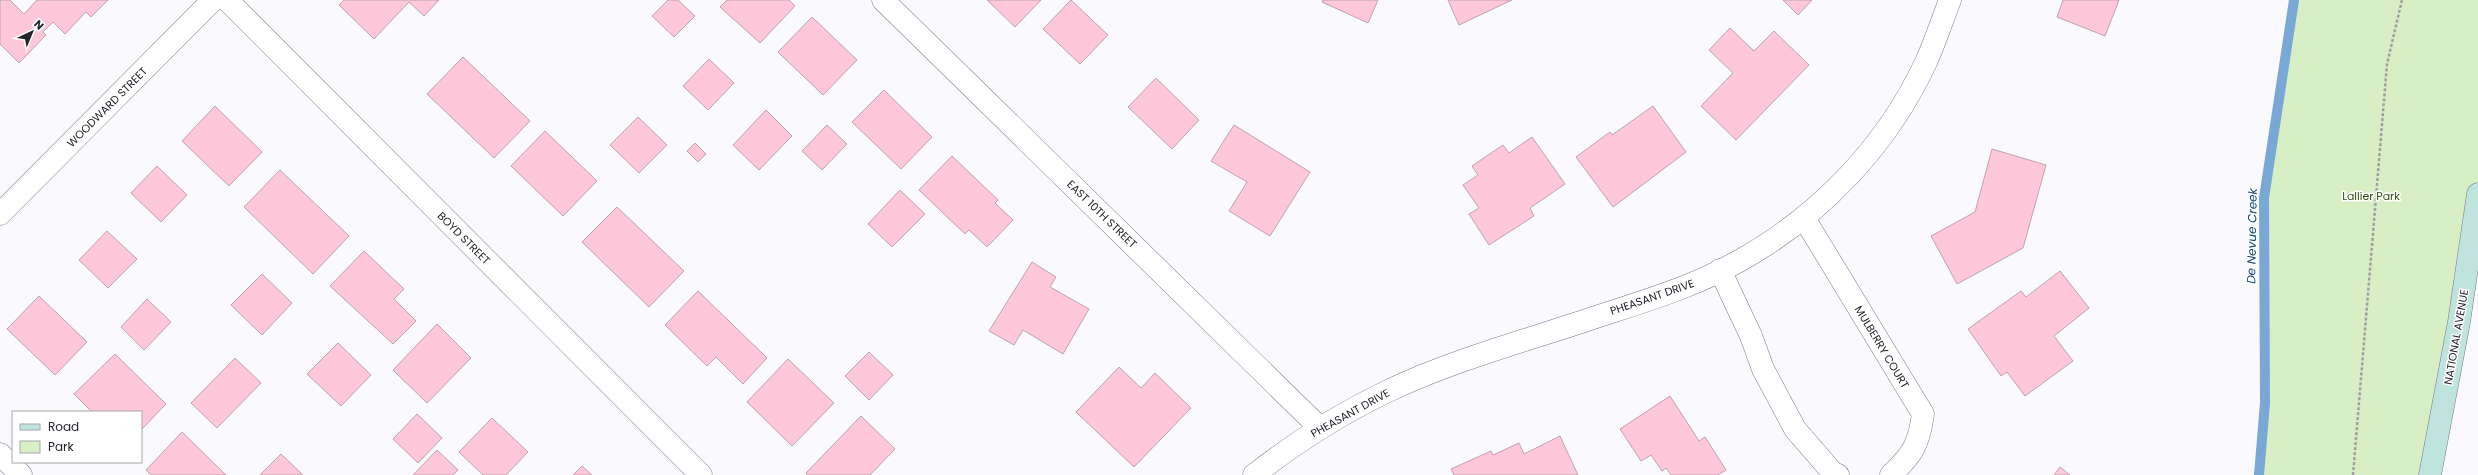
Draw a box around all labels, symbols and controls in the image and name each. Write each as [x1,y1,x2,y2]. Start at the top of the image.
north arrow [12,12,52,52]
text: N [30,16,47,33]
street label: WOODWARD STREET [63,63,151,151]
street label: EAST 10TH STREET [1063,176,1141,252]
water label: De Nevue Creek [2242,187,2261,284]
park label: Lallier Park [2342,188,2400,204]
street label: BOYD STREET [434,208,494,268]
street label: PHEASANT DRIVE [1608,275,1696,319]
street label: NATIONAL AVENUE [2440,288,2472,386]
street label: MULBERRY COURT [1851,303,1913,391]
street label: PHEASANT DRIVE [1308,385,1392,441]
legend [12,411,142,463]
text: Road [48,418,79,435]
text: Park [48,438,75,455]

